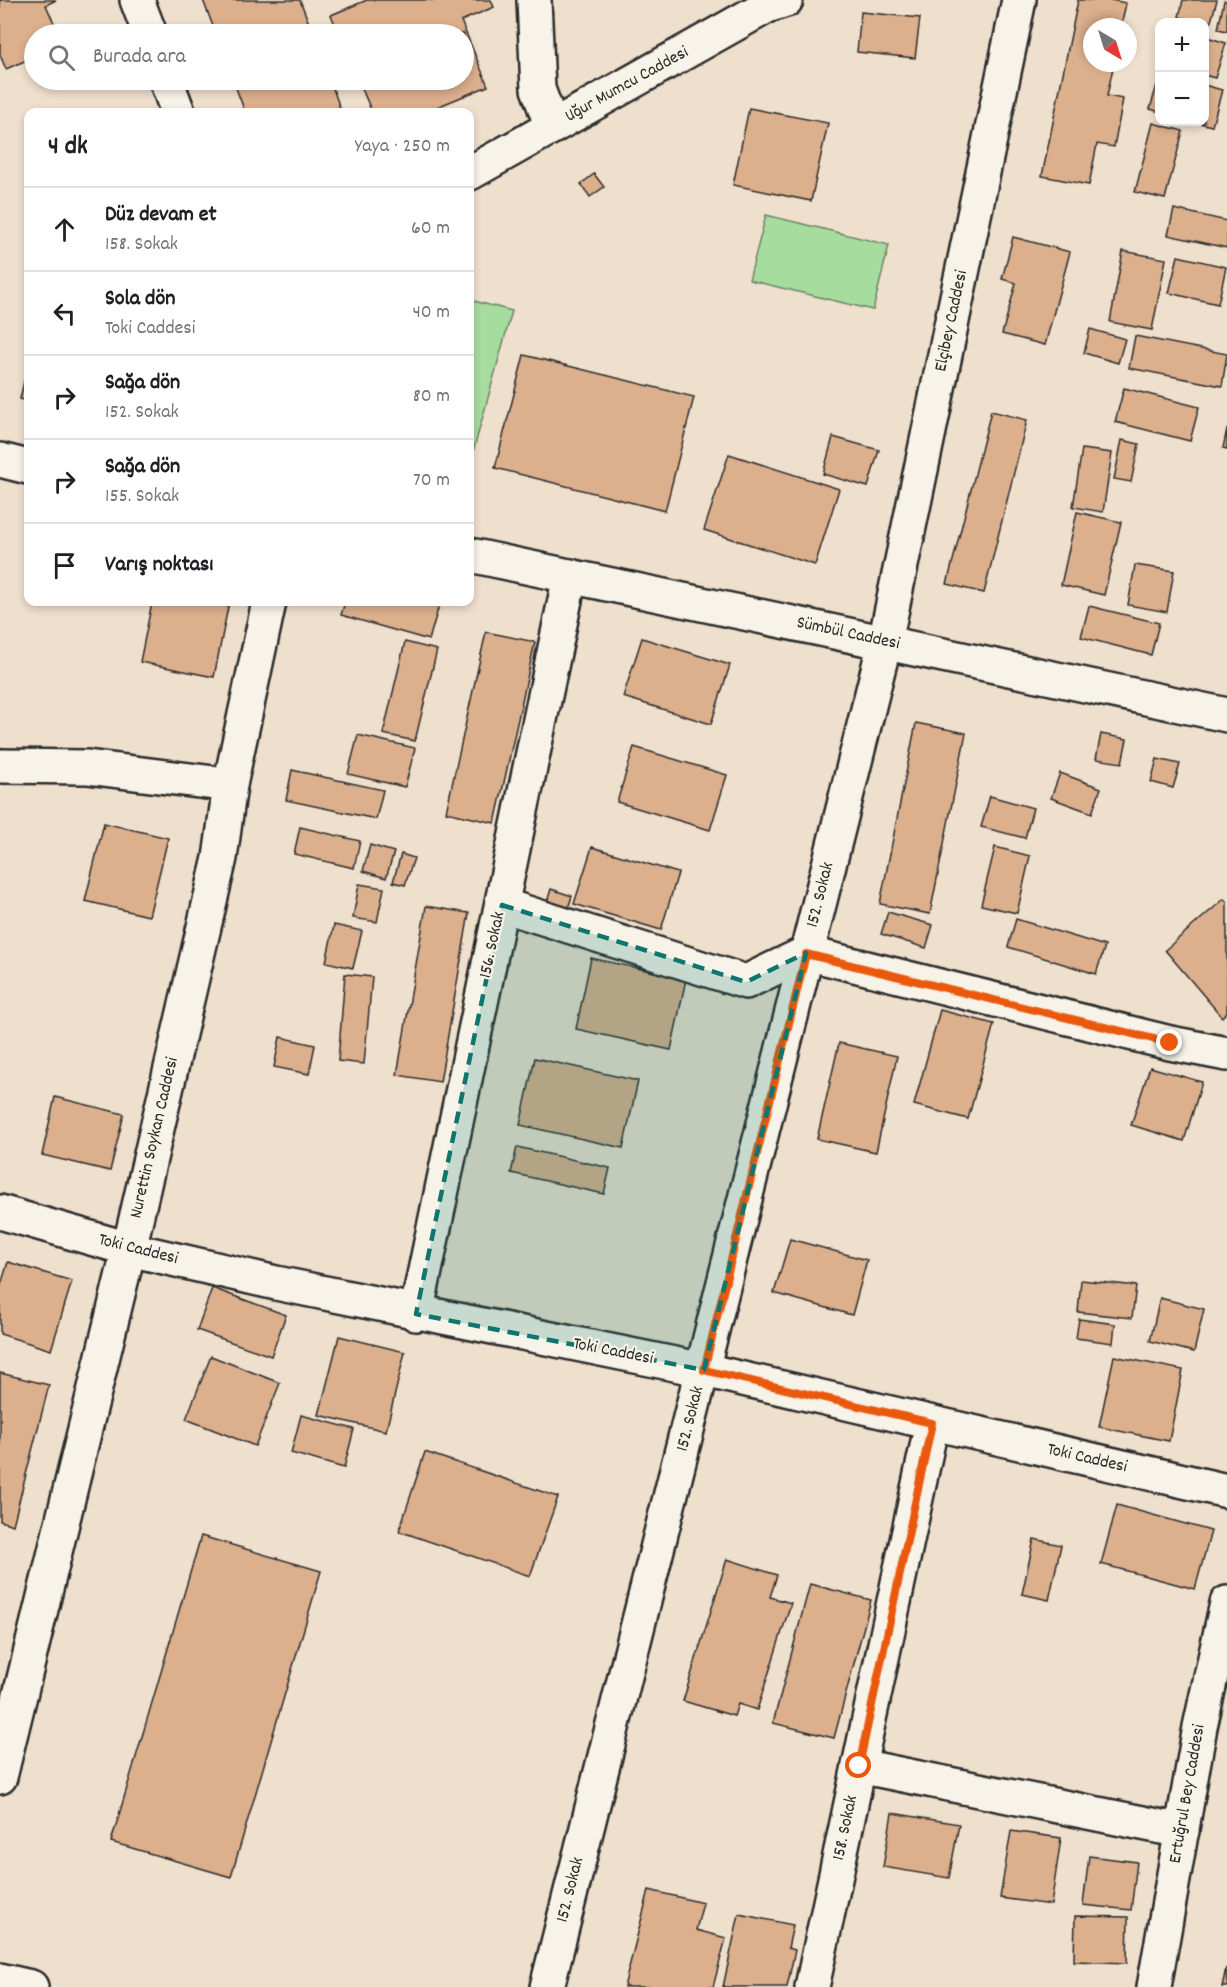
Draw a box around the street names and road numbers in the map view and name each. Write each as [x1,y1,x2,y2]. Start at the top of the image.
street label: Uğur Mumcu Caddesi [561,41,693,129]
street label: Elçibey Caddesi [929,268,975,374]
street label: Sümbül Caddesi [794,611,902,657]
street label: 152. Sokak [801,860,841,930]
street label: 156. Sokak [474,909,512,981]
street label: Nurettin Soykan Caddesi [124,1055,186,1221]
street label: Toki Caddesi [95,1228,181,1272]
street label: Toki Caddesi [571,1332,655,1372]
street label: 152. Sokak [671,1384,711,1454]
street label: Toki Caddesi [1045,1438,1129,1480]
street label: Ertuğrul Bey Caddesi [1163,1722,1213,1866]
street label: 158. Sokak [827,1793,865,1863]
street label: 152. Sokak [551,1855,591,1925]

